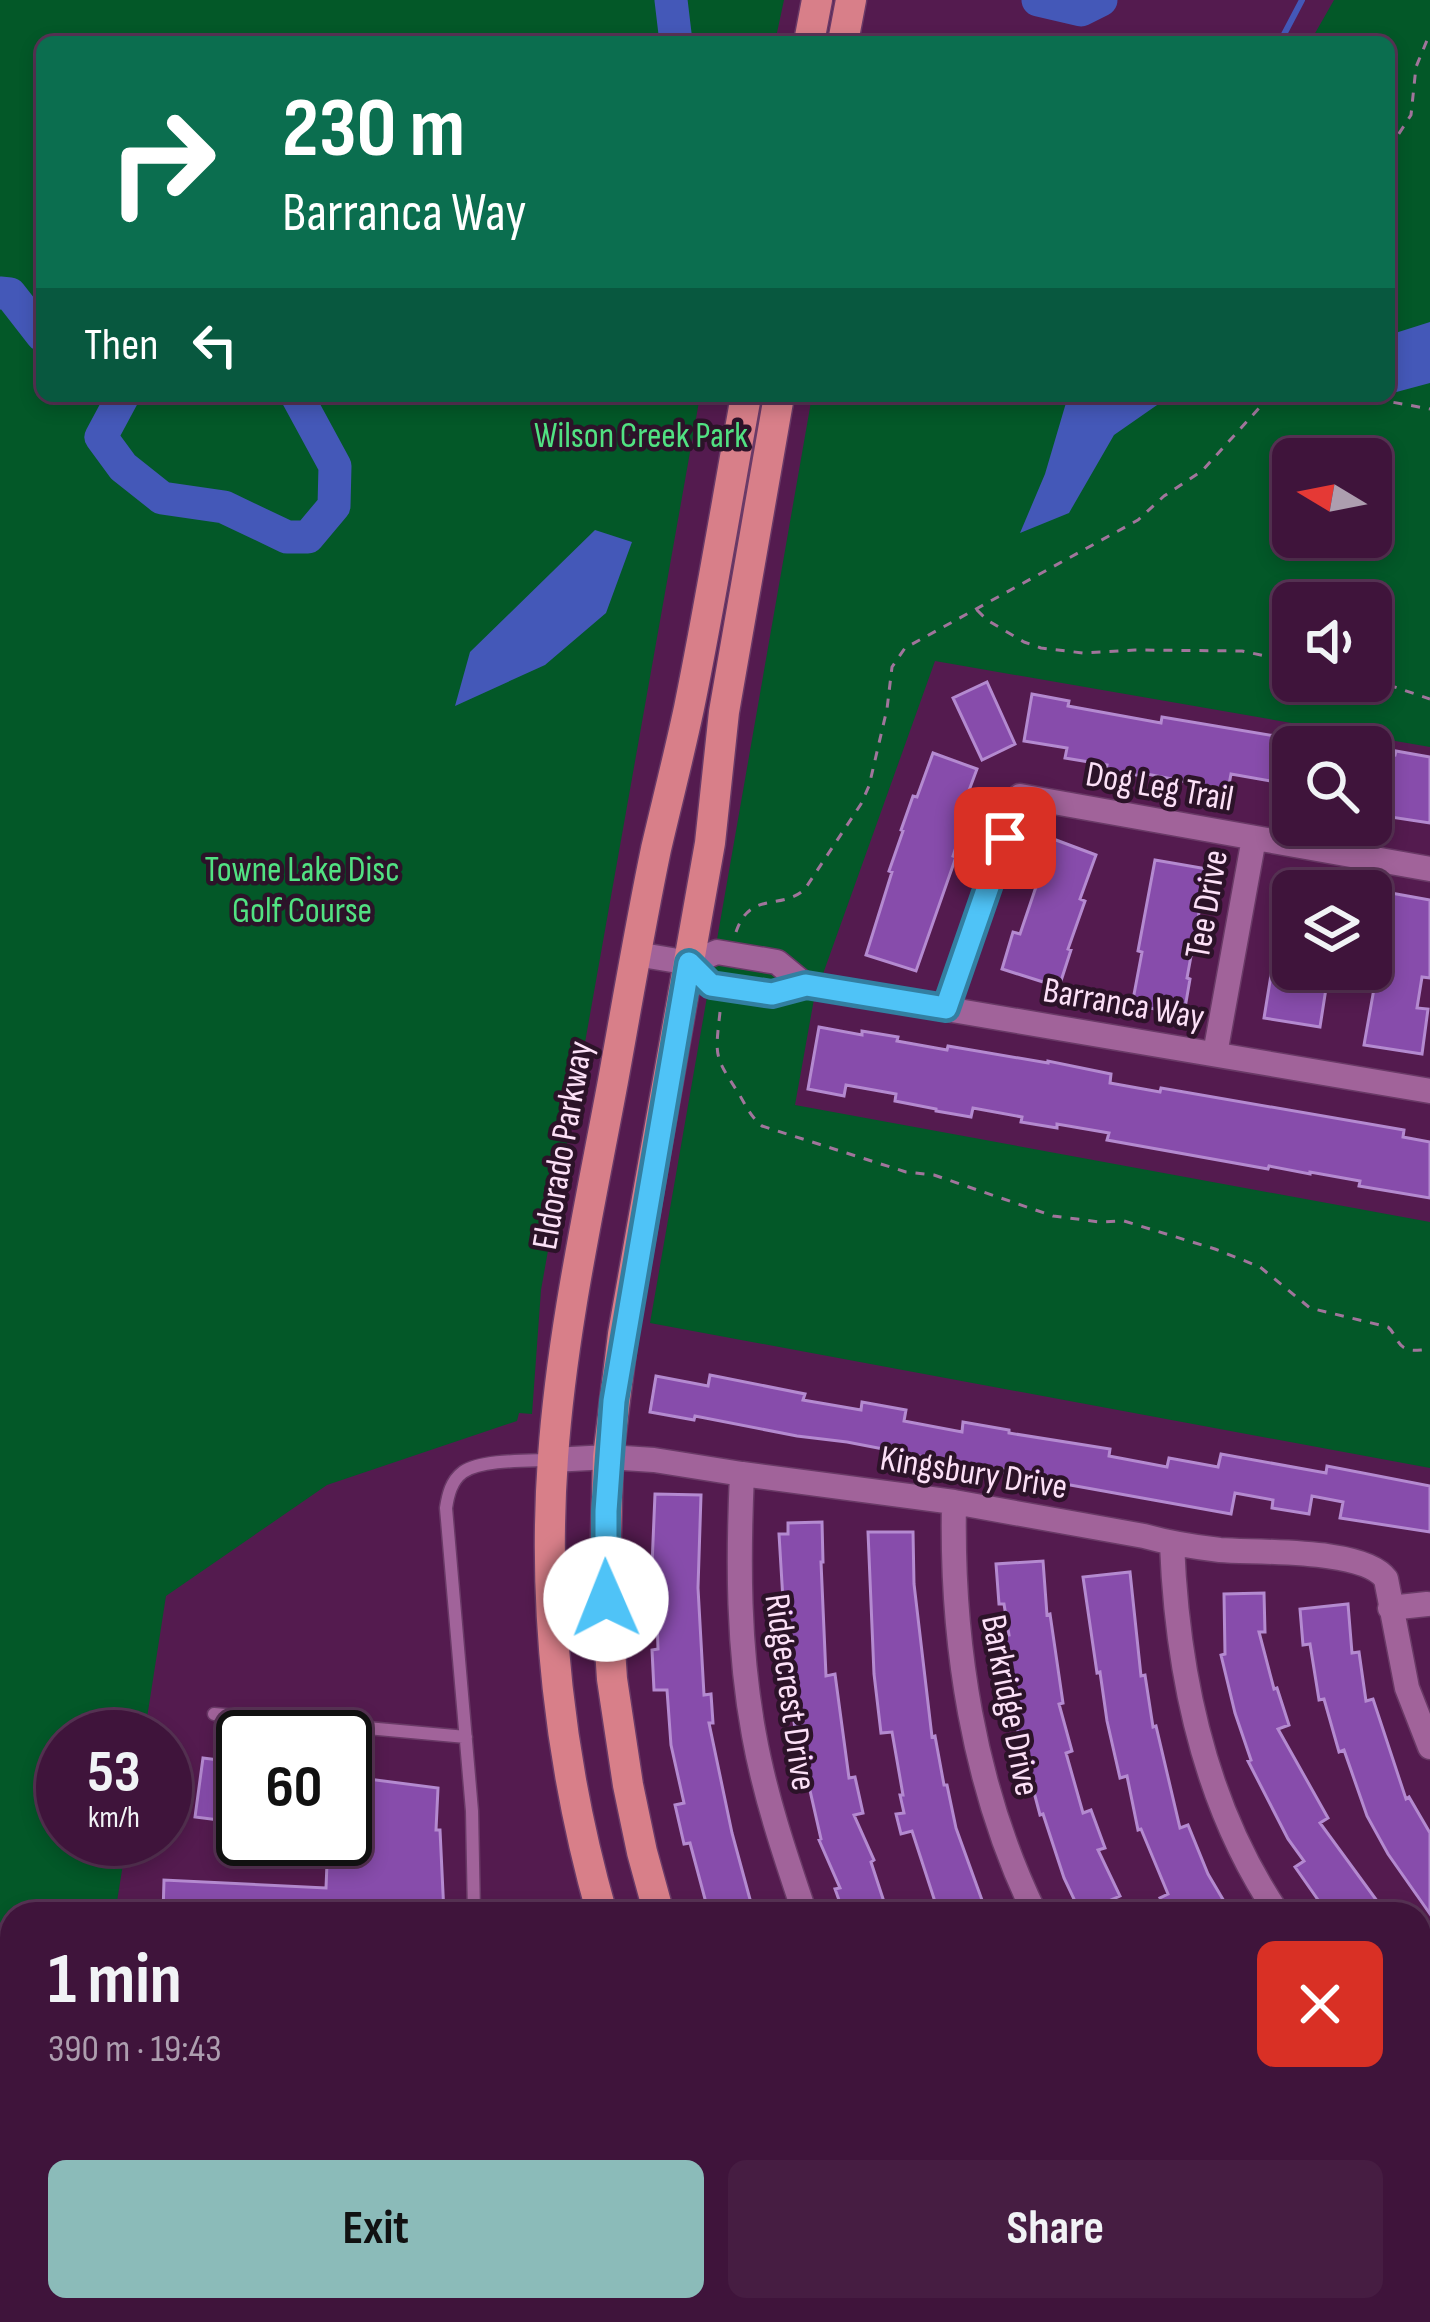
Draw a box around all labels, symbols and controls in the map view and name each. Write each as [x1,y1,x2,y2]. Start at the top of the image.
text: 230 m [282,79,465,180]
icon: right [84,84,240,240]
text: Barranca Way [282,181,526,246]
icon: left [182,312,248,378]
text: Then [84,318,158,373]
park label: Wilson Creek Park [534,415,748,458]
north arrow [1272,438,1392,558]
map controls [1272,438,1392,990]
button: sound [1272,582,1392,702]
button: search [1272,726,1392,846]
street label: Dog Leg Trail [1082,753,1237,822]
pin [954,787,1056,889]
icon: arrive [972,805,1038,871]
street label: Tee Drive [1177,847,1238,962]
park label: Towne Lake Disc Golf Course [204,849,400,933]
button: layers [1272,870,1392,990]
street label: Barranca Way [1040,969,1208,1040]
street label: Eldorado Parkway [524,1038,603,1253]
street label: Kingsbury Drive [877,1437,1070,1509]
position arrow [543,1536,669,1662]
street label: Ridgecrest Drive [754,1591,825,1793]
street label: Barkridge Drive [971,1611,1048,1800]
speed limit sign: 60 [216,1710,372,1866]
text: 53 [87,1737,141,1809]
text: km/h [88,1800,140,1836]
text: 1 min [48,1937,182,2024]
button: close [1257,1941,1383,2067]
text: 390 m · 19:43 [48,2026,222,2073]
button: Exit [48,2160,704,2298]
button: Share [728,2160,1383,2298]

